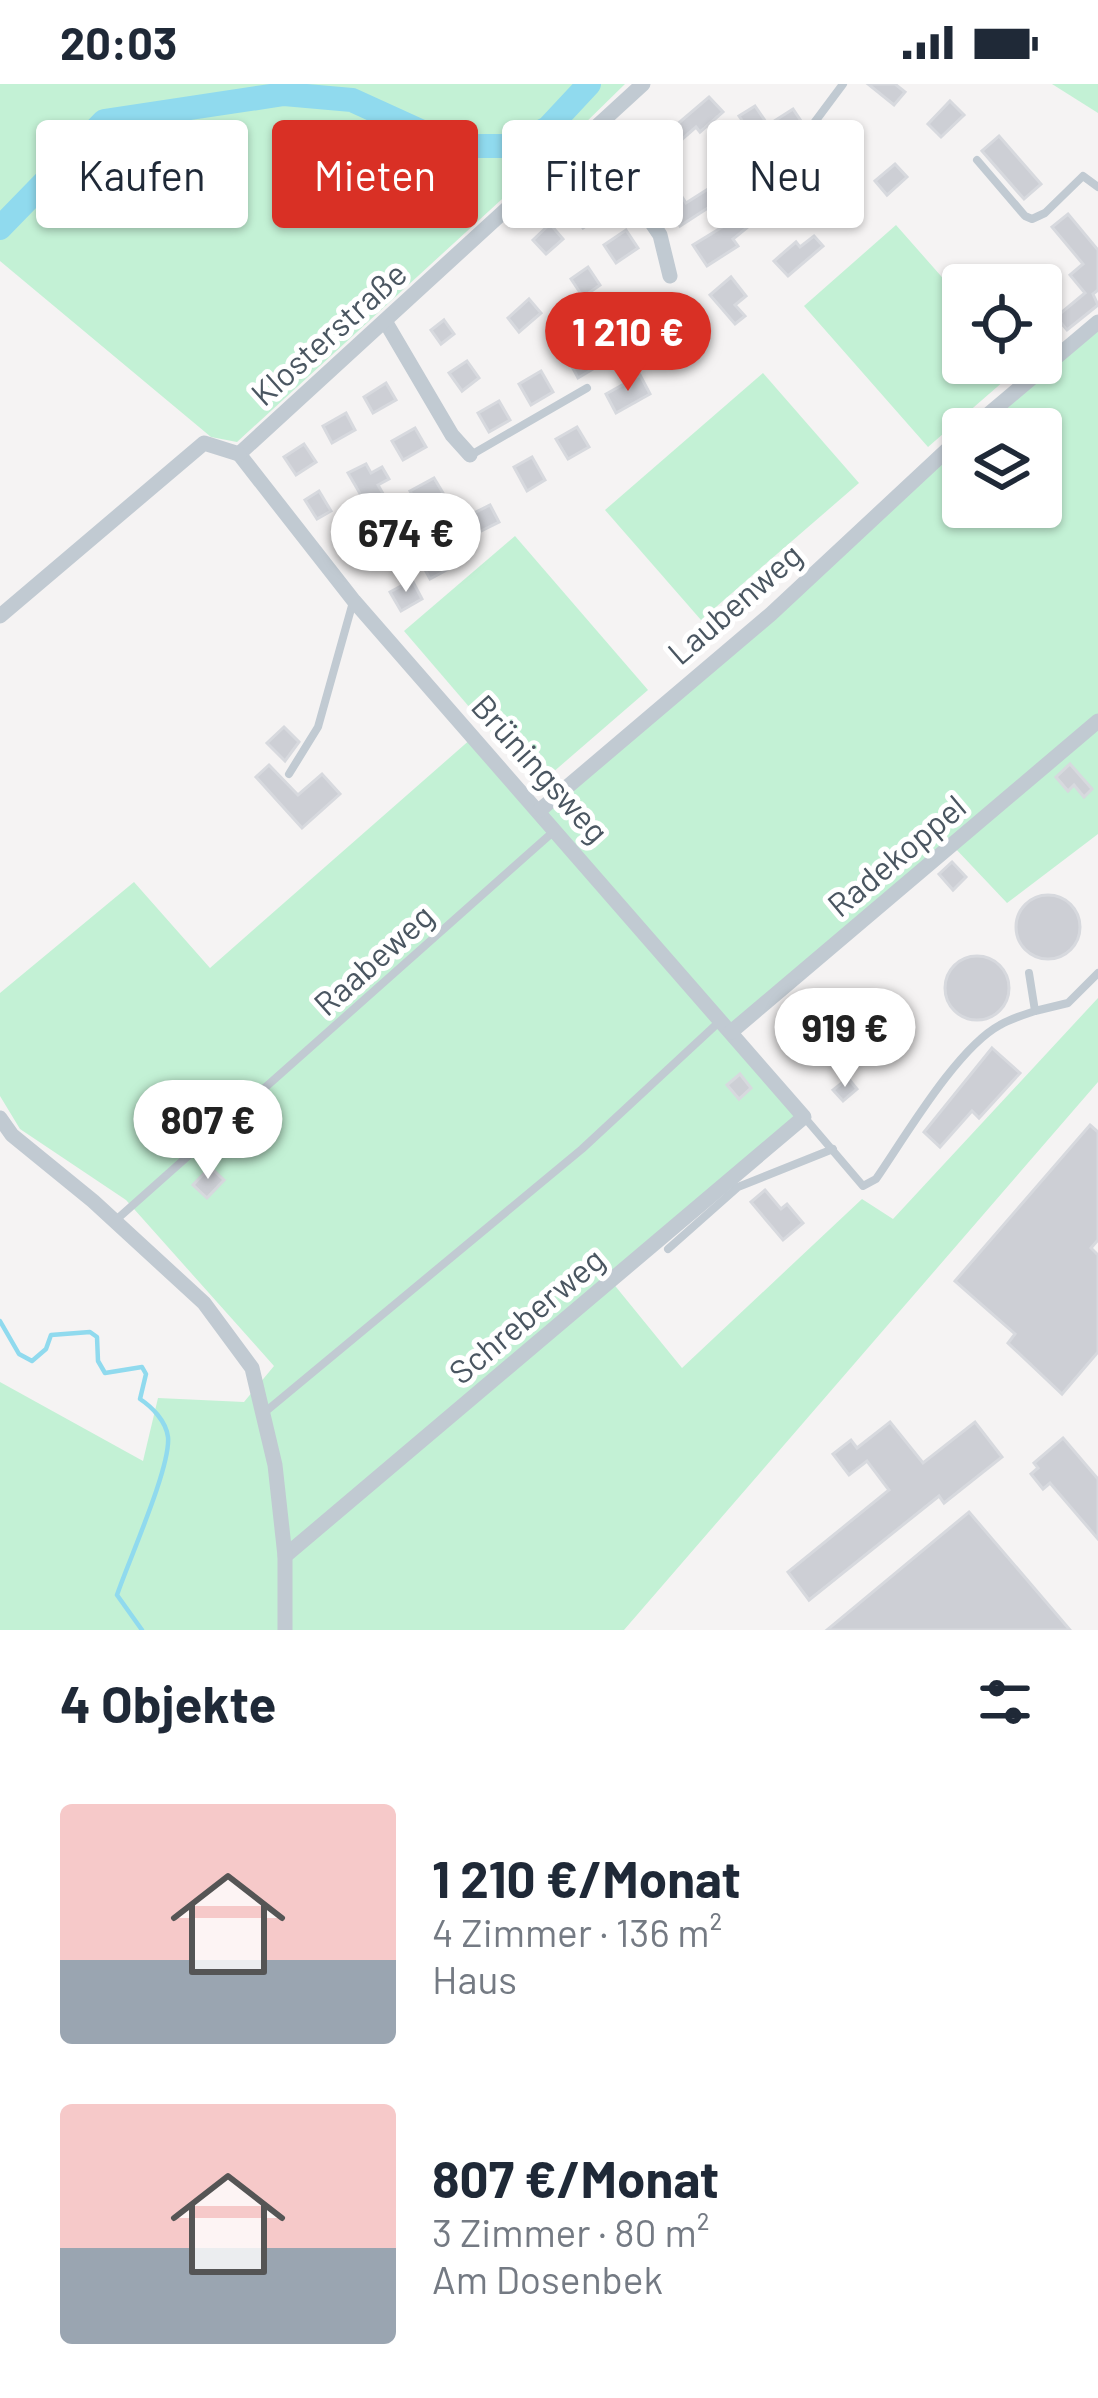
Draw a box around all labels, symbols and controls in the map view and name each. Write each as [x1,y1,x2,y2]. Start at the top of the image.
text: 20:03 [60,15,177,69]
chip: Kaufen [36,120,248,228]
chip: Mieten [272,120,478,228]
chip: Filter [502,120,683,228]
chip: Neu [707,120,864,228]
street label: Klosterstraße [242,253,414,413]
map controls [942,264,1062,528]
button: locate [942,264,1062,384]
pin: 1 210 € [517,292,739,394]
text: 1 210 € [572,307,684,354]
button: layers [942,408,1062,528]
pin: 674 € [322,493,490,595]
text: 674 € [358,508,454,555]
street label: Laubenweg [659,534,809,672]
street label: Brüningsweg [464,686,618,850]
street label: Radekoppel [819,786,973,924]
street label: Raabeweg [305,895,441,1023]
pin: 919 € [761,988,929,1090]
text: 919 € [802,1003,888,1050]
pin: 807 € [124,1080,292,1182]
text: 807 € [160,1095,256,1142]
street label: Schreberweg [440,1238,612,1392]
icon: filters [972,1669,1038,1735]
text: 4 Objekte [60,1672,276,1733]
text: 1 210 €/Monat [432,1847,741,1908]
icon: home [156,1852,300,1996]
text: 4 Zimmer · 136 m² [432,1908,722,1955]
text: Haus [432,1955,517,2002]
text: 807 €/Monat [432,2147,719,2208]
icon: home [156,2152,300,2296]
text: 3 Zimmer · 80 m² [432,2208,709,2255]
text: Am Dosenbek [432,2255,663,2302]

